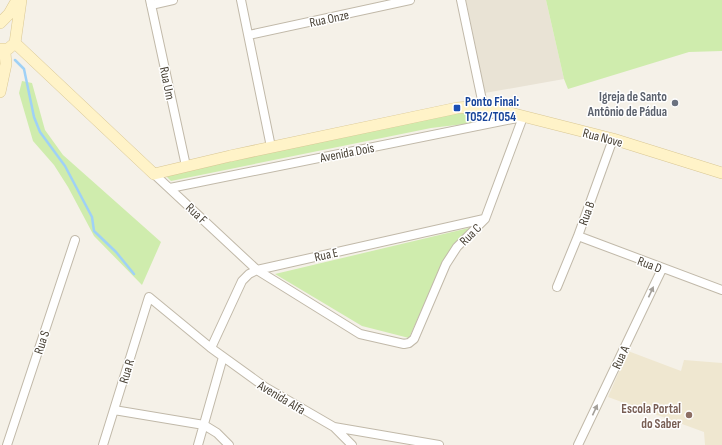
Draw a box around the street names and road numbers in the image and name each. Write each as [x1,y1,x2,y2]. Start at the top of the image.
street label: Rua Onze [308,7,351,31]
street label: Rua Um [156,65,178,101]
street label: Rua Nove [581,125,624,151]
street label: Avenida Dois [318,140,376,166]
street label: Rua B [575,199,599,228]
street label: Rua F [182,200,210,228]
street label: Rua C [456,220,485,249]
street label: Rua E [313,244,340,265]
street label: Rua D [635,253,664,277]
street label: Rua S [31,328,53,356]
street label: Rua A [609,343,633,372]
street label: Rua R [116,357,138,385]
street label: Avenida Alfa [254,377,308,418]

